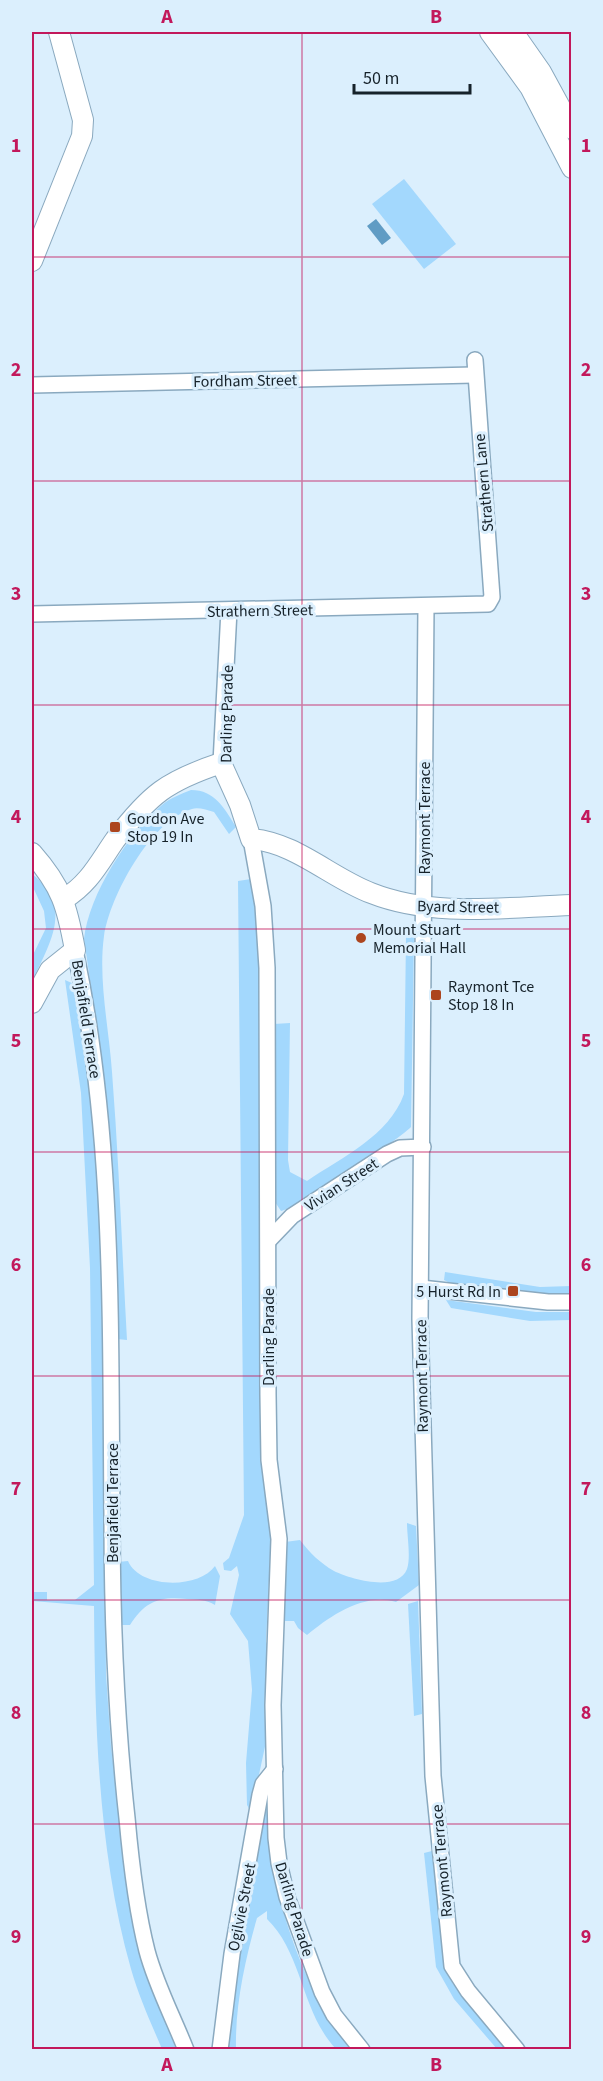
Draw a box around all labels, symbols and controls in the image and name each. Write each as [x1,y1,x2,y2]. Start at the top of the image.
text: A [160,3,173,31]
text: B [430,3,442,31]
scale bar [354,57,470,95]
text: 50 m [363,66,399,91]
text: 1 [11,132,21,160]
text: 1 [581,132,591,160]
text: 2 [11,356,21,384]
text: 2 [581,356,591,384]
street label: Fordham Street [193,369,298,393]
street label: Strathern Lane [469,433,499,533]
text: 3 [11,580,21,608]
text: 3 [581,580,591,608]
street label: Strathern Street [207,599,314,623]
street label: Darling Parade [215,665,239,763]
street label: Raymont Terrace [414,761,436,875]
text: 4 [11,803,22,831]
text: 4 [581,803,592,831]
place label: Gordon Ave Stop 19 In [127,808,204,848]
marker: Gordon Ave Stop 19 In [108,820,122,834]
street label: Byard Street [417,895,500,919]
place label: Mount Stuart Memorial Hall [373,919,466,959]
marker: Mount Stuart Memorial Hall [354,931,368,945]
street label: Benjafield Terrace [66,958,106,1080]
place label: Raymont Tce Stop 18 In [448,976,534,1016]
marker: Raymont Tce Stop 18 In [429,988,443,1002]
text: 5 [11,1027,21,1055]
text: 5 [581,1027,591,1055]
street label: Vivian Street [300,1153,383,1217]
text: 6 [11,1251,21,1279]
text: 6 [581,1251,591,1279]
place label: 5 Hurst Rd In [416,1281,501,1303]
marker: 5 Hurst Rd In [506,1284,520,1298]
street label: Darling Parade [258,1288,280,1386]
street label: Raymont Terrace [410,1319,434,1433]
street label: Benjafield Terrace [102,1443,124,1563]
text: 7 [11,1475,21,1503]
text: 7 [581,1475,591,1503]
text: 8 [11,1699,21,1727]
text: 8 [581,1699,591,1727]
street label: Raymont Terrace [426,1804,458,1918]
street label: Darling Parade [269,1859,319,1959]
street label: Ogilvie Street [223,1861,261,1953]
text: 9 [11,1923,21,1951]
text: 9 [581,1923,591,1951]
text: A [160,2051,173,2079]
text: B [430,2051,442,2079]

